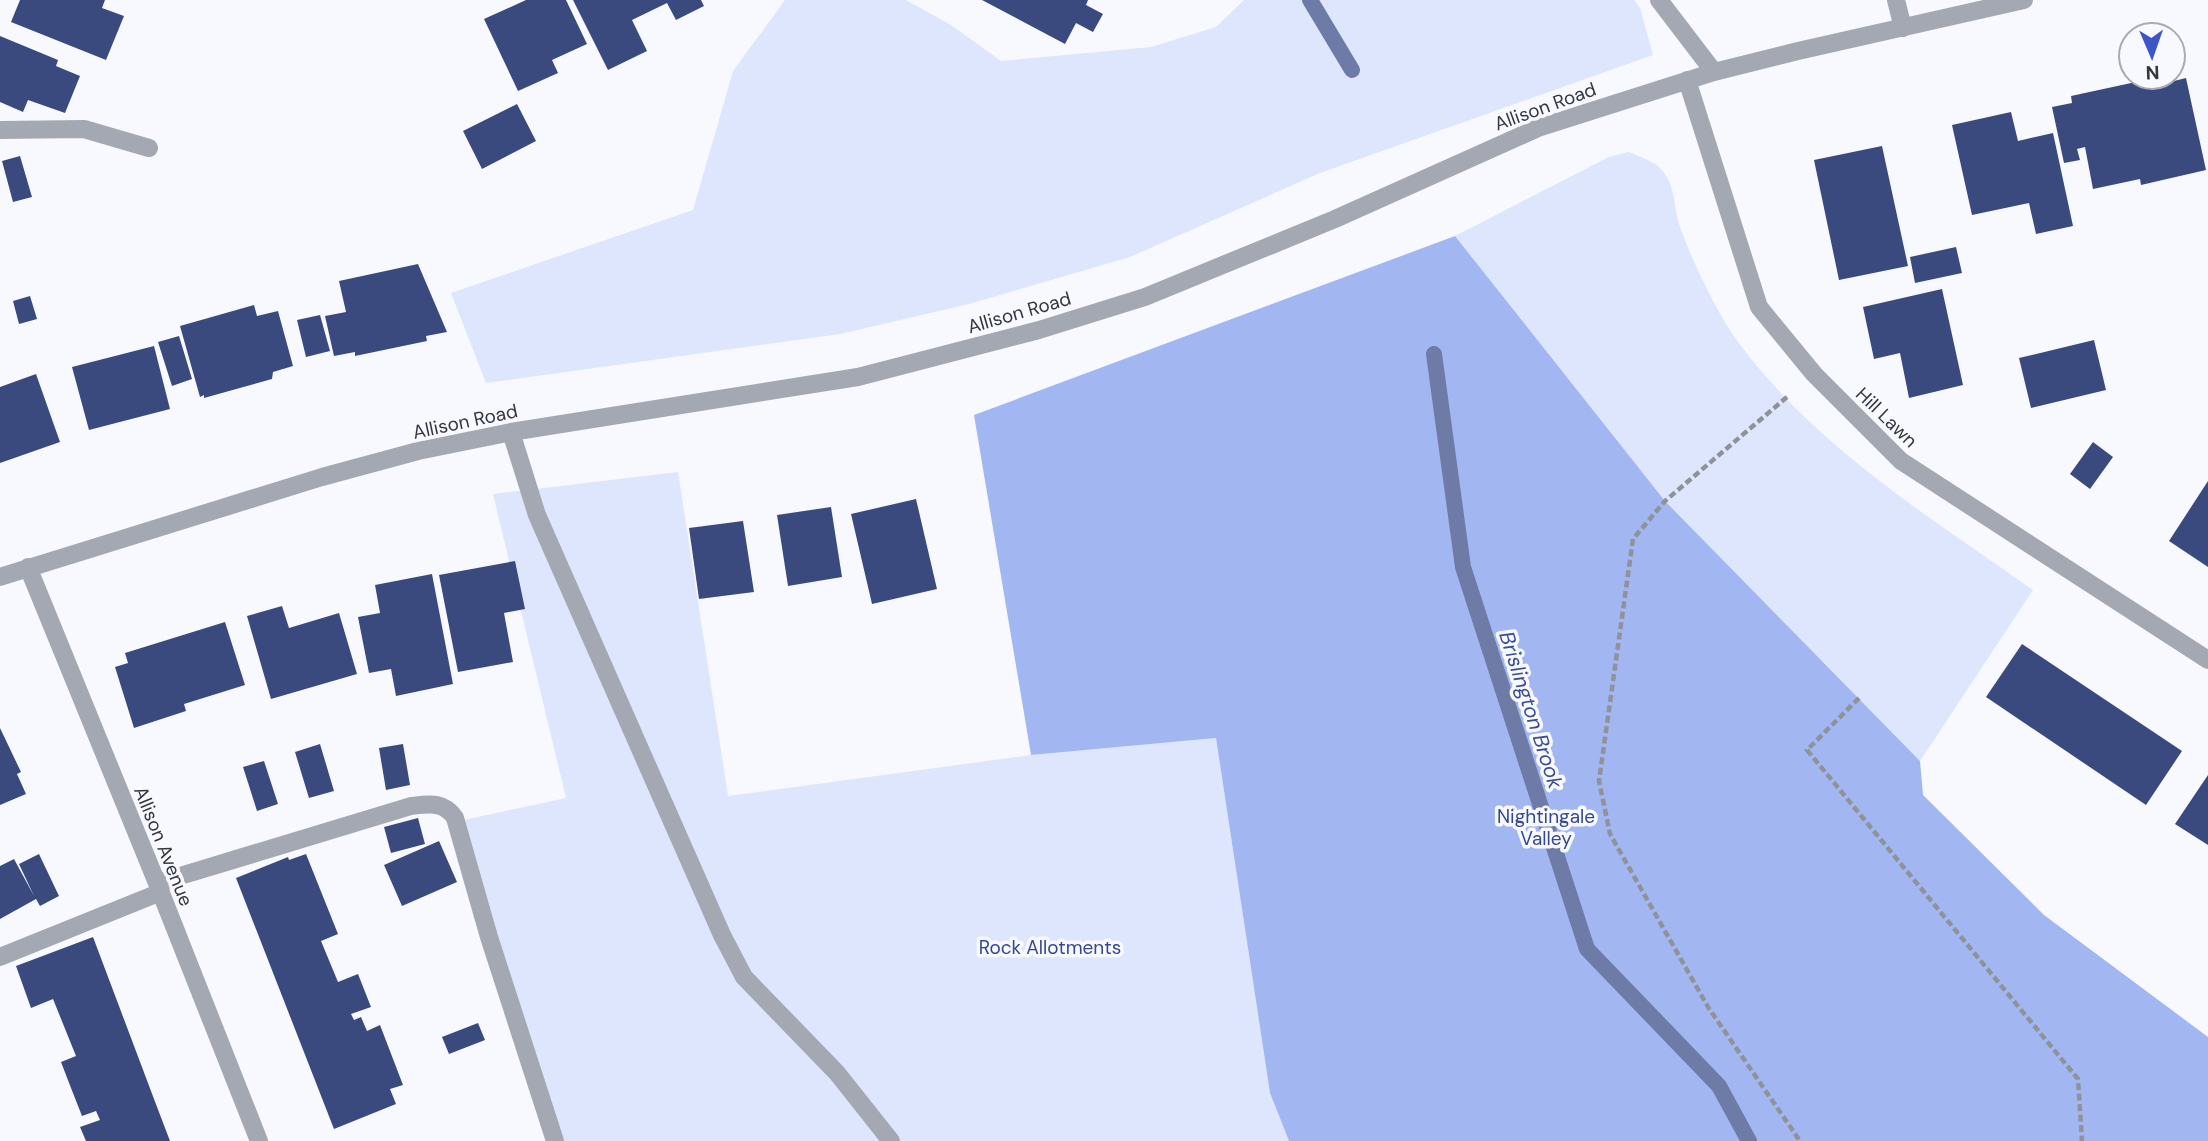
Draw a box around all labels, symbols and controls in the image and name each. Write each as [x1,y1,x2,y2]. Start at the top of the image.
north arrow [2117,21,2187,91]
text: N [2145,60,2160,85]
street label: Allison Road [1491,76,1600,136]
street label: Allison Road [964,286,1074,339]
street label: Hill Lawn [1850,382,1923,453]
street label: Allison Road [410,398,520,445]
water label: Brislington Brook [1492,628,1570,792]
street label: Allison Avenue [128,783,199,910]
park label: Nightingale Valley [1497,804,1595,851]
park label: Rock Allotments [979,935,1121,960]

